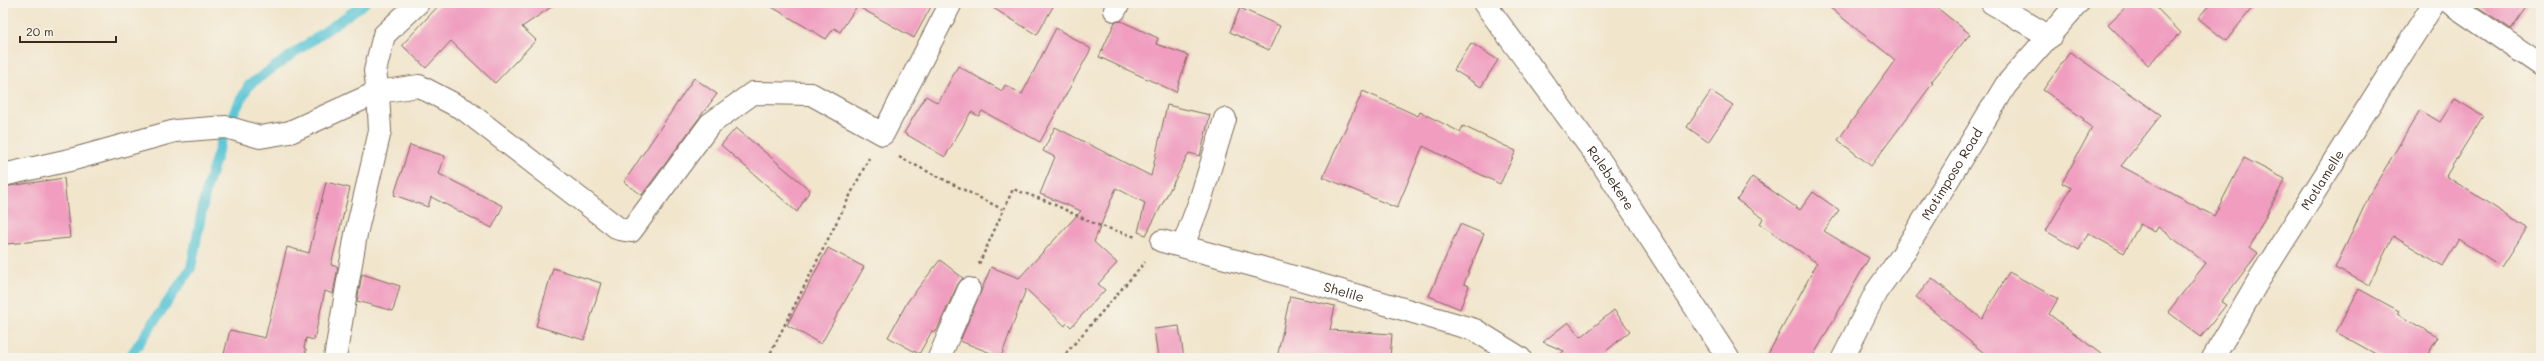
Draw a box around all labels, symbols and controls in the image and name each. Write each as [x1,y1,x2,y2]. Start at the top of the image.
scale bar [20,18,116,44]
text: 20 m [26,23,54,39]
street label: Motimposo Road [1917,125,1986,223]
street label: Ralebekere [1584,142,1639,213]
street label: Motlamelle [2296,146,2347,213]
street label: Shelile [1322,277,1366,305]

